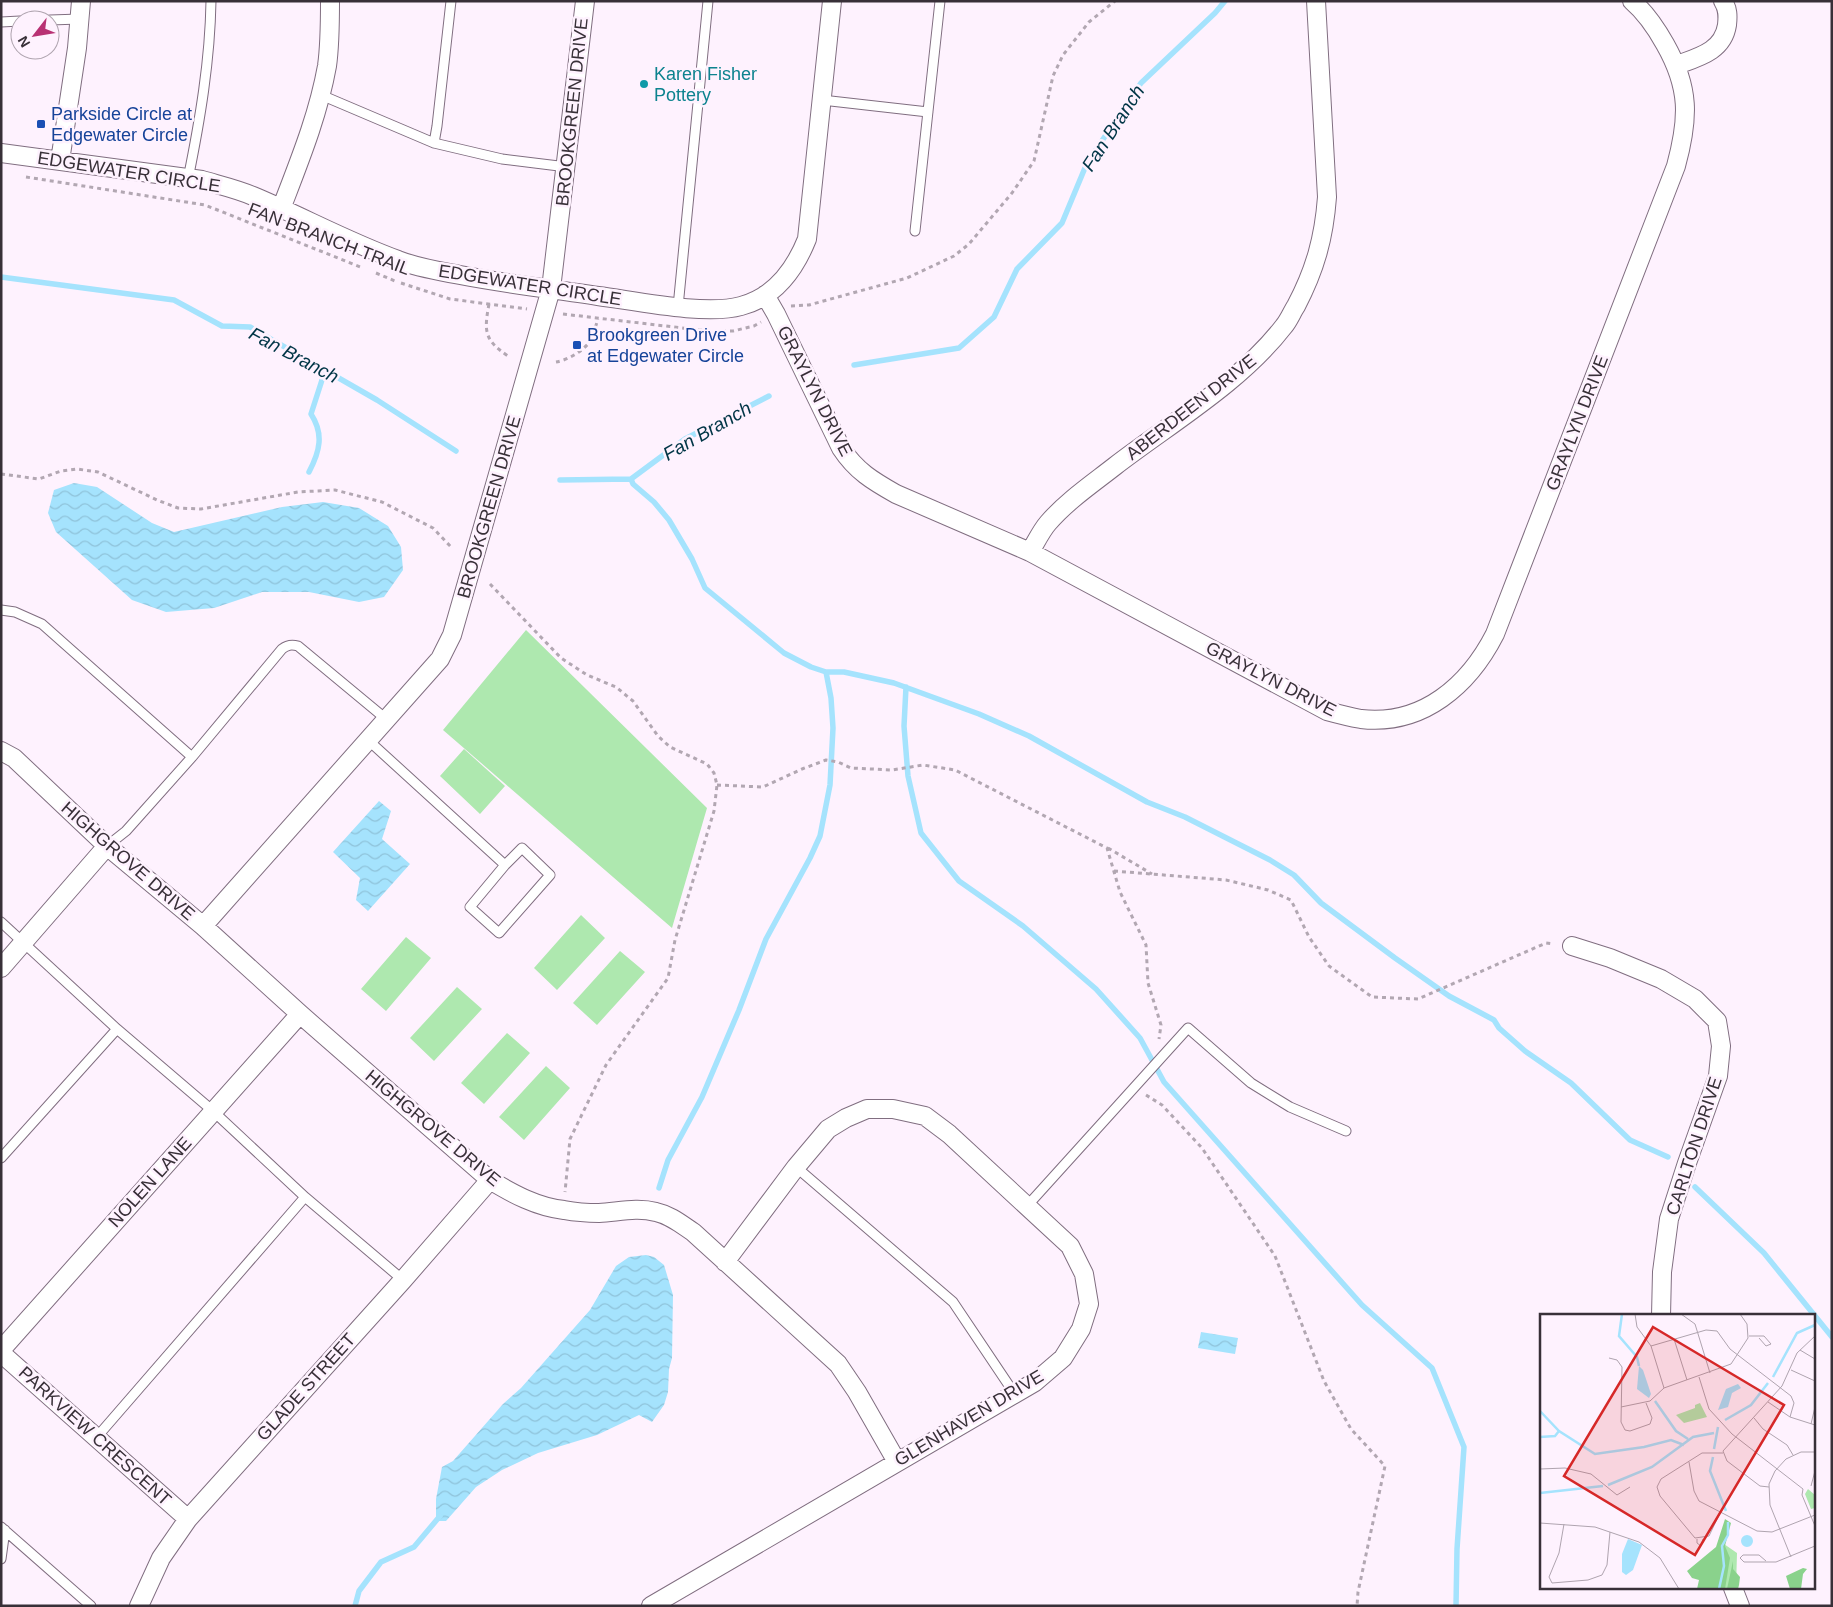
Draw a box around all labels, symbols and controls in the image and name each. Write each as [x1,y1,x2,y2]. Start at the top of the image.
north arrow [10,10,60,60]
street label: BROOKGREEN DRIVE [552,17,592,207]
text: N [14,33,33,50]
place label: Karen Fisher Pottery [654,64,757,105]
marker: Karen Fisher Pottery [638,78,650,90]
water label: Fan Branch [1077,81,1149,175]
place label: Parkside Circle at Edgewater Circle [51,104,192,145]
marker: Parkside Circle at Edgewater Circle [35,118,47,130]
street label: EDGEWATER CIRCLE [36,148,222,196]
street label: FAN BRANCH TRAIL [245,199,413,279]
street label: EDGEWATER CIRCLE [437,261,623,309]
water label: Fan Branch [246,323,342,387]
street label: GRAYLYN DRIVE [774,323,856,459]
place label: Brookgreen Drive at Edgewater Circle [587,325,744,366]
marker: Brookgreen Drive at Edgewater Circle [571,339,583,351]
street label: ABERDEEN DRIVE [1122,350,1260,464]
street label: GRAYLYN DRIVE [1542,352,1612,494]
water label: Fan Branch [659,397,755,465]
street label: BROOKGREEN DRIVE [453,413,525,601]
street label: GRAYLYN DRIVE [1203,638,1339,720]
street label: HIGHGROVE DRIVE [57,798,199,924]
street label: HIGHGROVE DRIVE [361,1066,505,1190]
street label: CARLTON DRIVE [1662,1074,1726,1218]
street label: NOLEN LANE [104,1133,196,1231]
inset map [1540,1314,1816,1590]
street label: GLADE STREET [253,1329,359,1445]
street label: PARKVIEW CRESCENT [15,1362,175,1510]
street label: GLENHAVEN DRIVE [891,1366,1047,1470]

